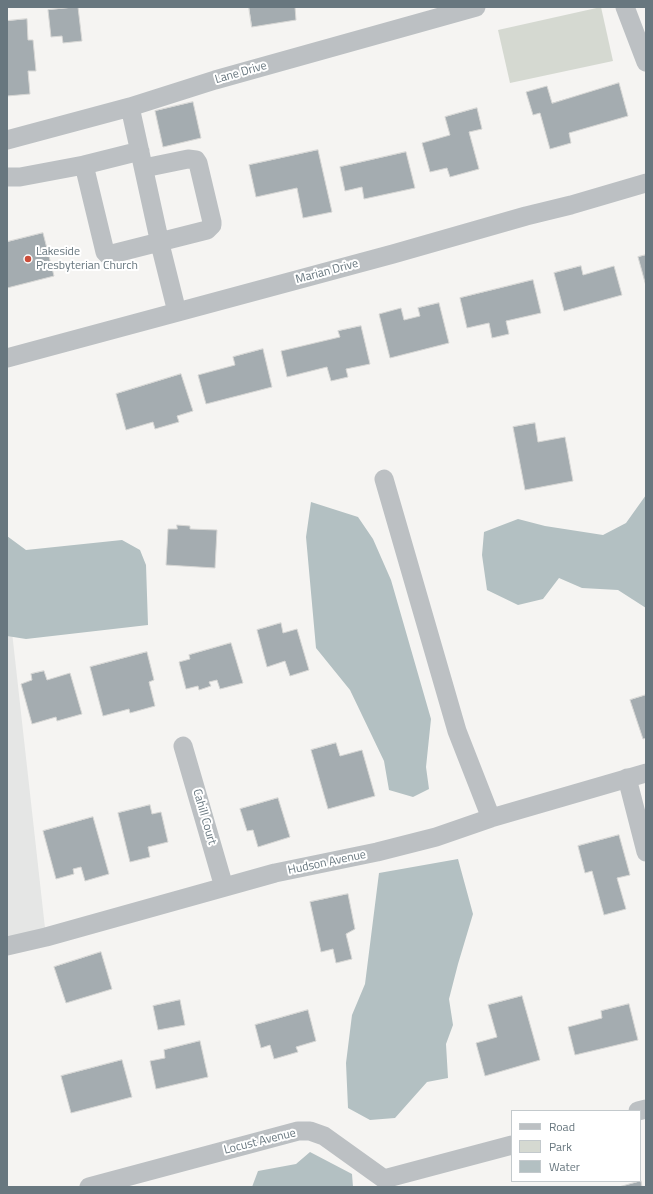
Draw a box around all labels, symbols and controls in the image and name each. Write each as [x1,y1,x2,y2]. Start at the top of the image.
street label: Lane Drive [213,59,269,87]
place label: Lakeside Presbyterian Church [36,245,138,273]
marker: Lakeside Presbyterian Church [23,254,33,264]
street label: Marian Drive [294,257,360,287]
street label: Cahill Court [189,787,219,847]
street label: Hudson Avenue [287,848,367,878]
legend [511,1110,641,1182]
text: Road [549,1117,575,1136]
street label: Locust Avenue [223,1126,297,1158]
text: Park [549,1137,572,1156]
text: Water [549,1157,580,1176]

